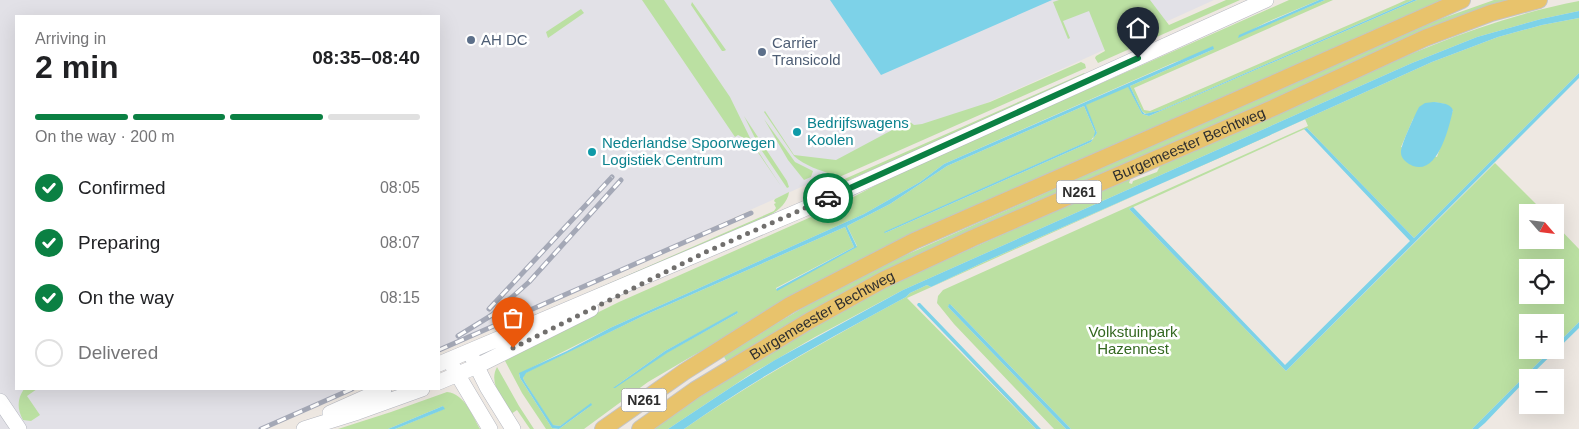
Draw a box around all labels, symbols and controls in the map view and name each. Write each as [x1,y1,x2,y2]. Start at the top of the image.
pin [1117,7,1159,58]
icon: home [1124,14,1152,42]
text: Arriving in [35,30,106,47]
place label: AH DC [481,31,528,48]
marker: AH DC [465,34,477,46]
place label: Carrier Transicold [772,34,841,68]
marker: Carrier Transicold [756,46,768,58]
text: 08:35–08:40 [312,47,420,68]
text: 2 min [35,49,119,85]
street label: Burgemeester Bechtweg [1110,103,1268,184]
place label: Bedrijfswagens Koolen [807,114,909,148]
marker: Bedrijfswagens Koolen [791,126,803,138]
text: On the way · 200 m [35,128,175,145]
place label: Nederlandse Spoorwegen Logistiek Centrum [602,134,775,168]
marker: Nederlandse Spoorwegen Logistiek Centrum [586,146,598,158]
courier [803,173,853,223]
icon: check [35,174,63,202]
text: Confirmed [78,177,166,198]
text: 08:05 [380,179,420,196]
road number: N261 [1056,180,1102,203]
icon: car [814,184,842,212]
north arrow [1519,204,1564,249]
map controls [1519,204,1564,414]
icon: check [35,229,63,257]
text: Preparing [78,232,160,253]
text: 08:07 [380,234,420,251]
button: locate [1519,259,1564,304]
street label: Burgemeester Bechtweg [746,267,897,363]
icon: check [35,284,63,312]
text: On the way [78,287,174,308]
text: 08:15 [380,289,420,306]
pin [492,297,534,348]
icon: bag [499,304,527,332]
button: + [1519,314,1564,359]
park label: Volkstuinpark Hazennest [1088,323,1178,357]
text: Delivered [78,342,158,363]
button: − [1519,369,1564,414]
road number: N261 [622,388,666,412]

